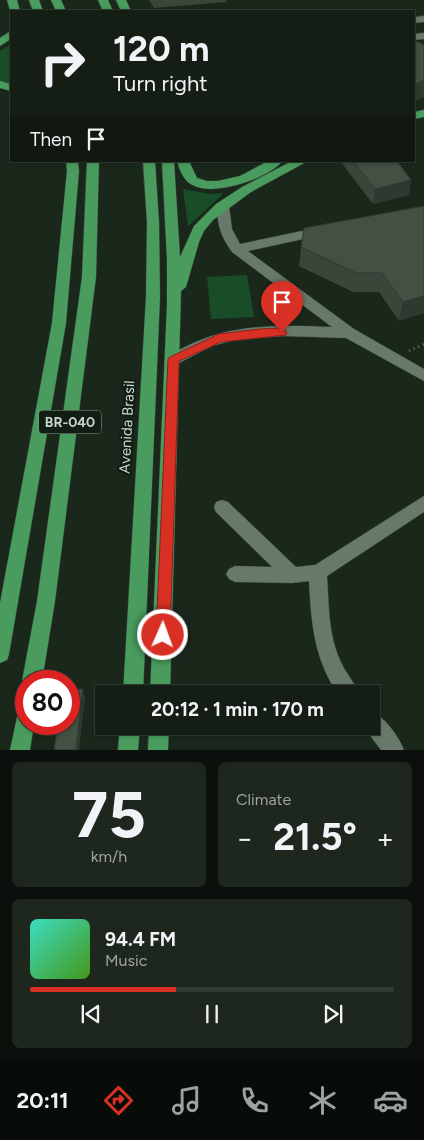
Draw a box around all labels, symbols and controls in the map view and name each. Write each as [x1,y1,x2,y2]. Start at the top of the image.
text: 120 m [113,28,210,70]
icon: right [30,30,95,95]
text: Turn right [113,70,208,97]
icon: arrive [82,125,110,153]
text: Then [30,128,72,151]
pin [261,281,303,332]
icon: arrive [268,288,296,316]
street label: Avenida Brasil [116,380,138,474]
road number: BR-040 [39,411,101,434]
position arrow [136,608,188,660]
speed limit sign: 80 [15,670,80,735]
text: 20:12 · 1 min · 170 m [151,698,324,721]
text: 75 [72,775,146,853]
text: Climate [236,790,291,809]
text: 21.5° [273,814,357,860]
text: − [236,821,253,855]
text: + [377,821,394,855]
text: km/h [91,847,127,866]
text: 94.4 FM [105,928,176,951]
text: Music [105,951,147,970]
icon: previous [77,1000,105,1028]
icon: pause [198,1000,226,1028]
icon: next [319,1000,347,1028]
icon: directions [101,1083,136,1118]
icon: music [169,1083,204,1118]
icon: phone [237,1083,272,1118]
icon: climate [305,1083,340,1118]
icon: car [373,1083,408,1118]
text: 20:11 [16,1087,69,1114]

